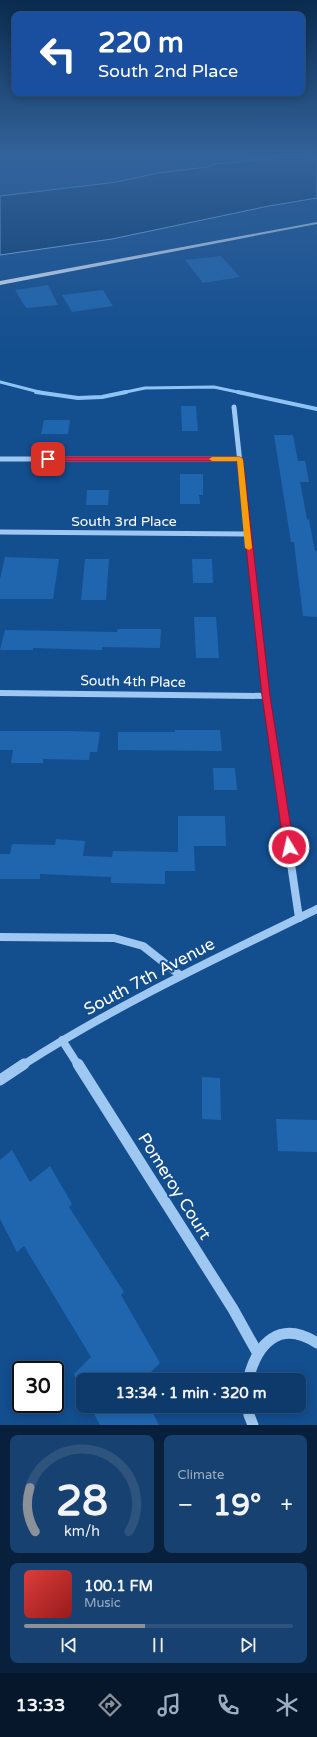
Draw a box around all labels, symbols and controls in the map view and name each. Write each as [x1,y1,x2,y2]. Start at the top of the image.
text: 220 m [98,26,184,60]
icon: left [32,28,84,80]
text: South 2nd Place [98,60,238,82]
pin [31,442,65,476]
icon: arrive [37,448,59,470]
street label: South 3rd Place [71,513,177,530]
street label: South 4th Place [80,672,186,691]
position arrow [268,826,310,868]
street label: South 7th Avenue [80,933,218,1020]
street label: Pomeroy Court [133,1129,216,1244]
speed limit sign: 30 [12,1361,64,1413]
text: 13:34 · 1 min · 320 m [116,1384,266,1402]
text: Climate [178,1467,224,1483]
text: 28 [56,1477,108,1527]
text: 19° [212,1487,261,1524]
text: − [178,1492,193,1518]
text: + [281,1492,293,1518]
text: km/h [64,1523,100,1540]
text: 100.1 FM [84,1577,153,1595]
text: Music [84,1595,121,1611]
icon: previous [58,1634,80,1656]
icon: pause [147,1634,169,1656]
icon: next [237,1634,259,1656]
icon: directions [96,1691,124,1719]
icon: music [155,1691,183,1719]
icon: phone [214,1691,242,1719]
icon: climate [273,1691,301,1719]
text: 13:33 [16,1694,65,1716]

